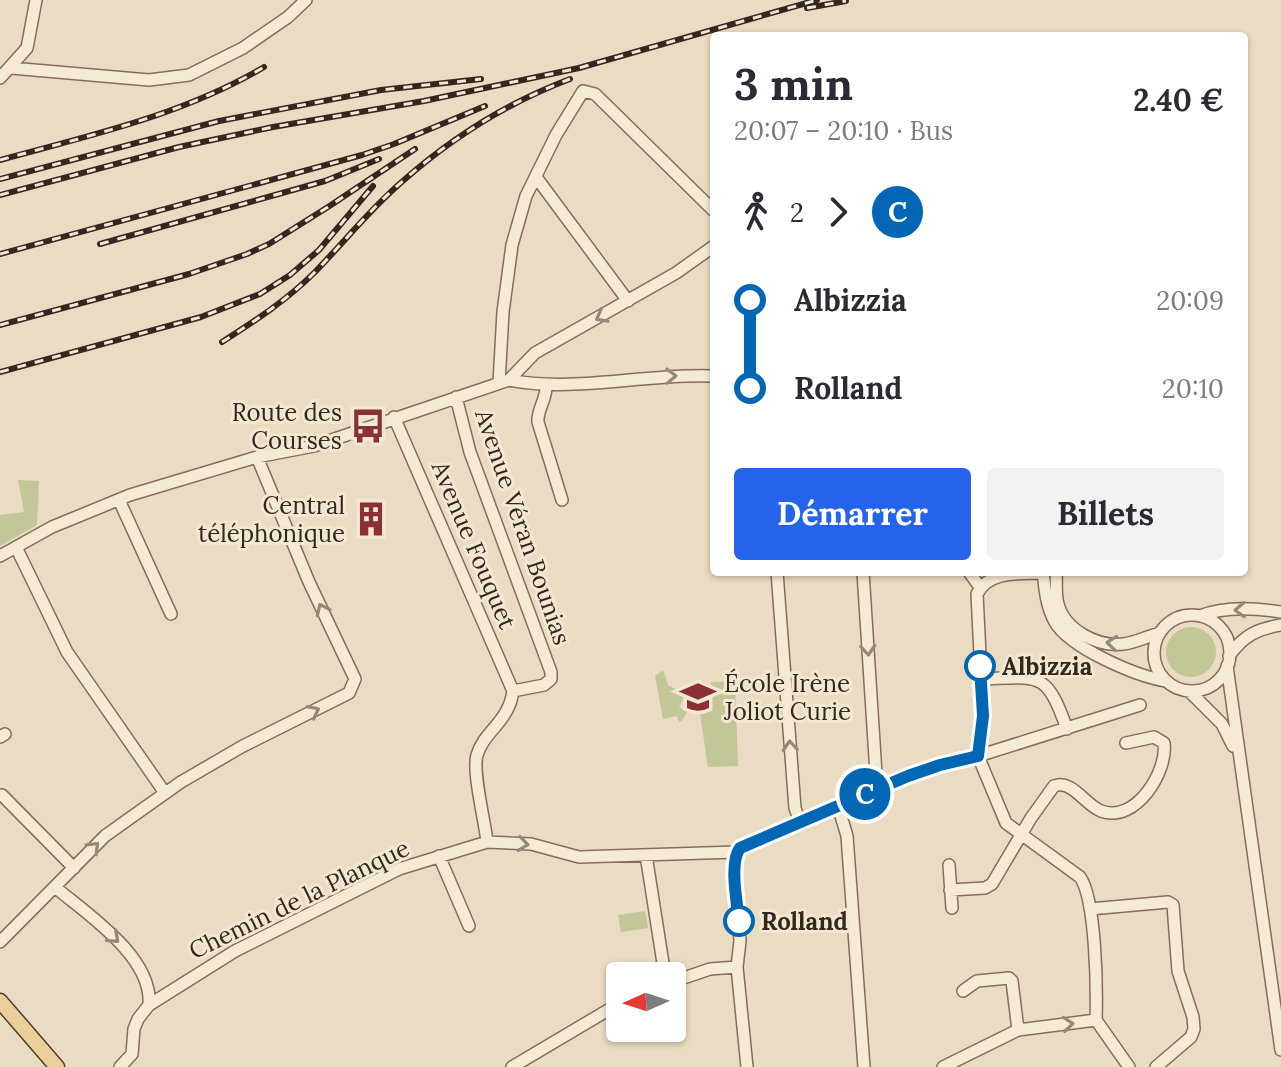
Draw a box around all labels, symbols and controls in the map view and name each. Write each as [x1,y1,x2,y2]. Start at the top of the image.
text: 3 min [734,56,853,112]
text: 2.40 € [1133,81,1224,119]
text: 20:07 – 20:10 · Bus [734,114,953,147]
icon: walk [734,190,778,234]
icon: forward [816,190,860,234]
text: C [888,194,907,230]
text: 2 [790,196,804,229]
text: Albizzia [794,281,907,319]
text: 20:09 [1156,284,1224,317]
one-way arrow [595,307,610,323]
one-way arrow [665,368,678,385]
text: Rolland [794,369,902,407]
text: 20:10 [1162,372,1224,405]
place label: Route des Courses [232,397,342,456]
street label: Avenue Véran Bounias [468,404,578,649]
bus stop icon: Route des Courses [349,407,387,445]
street label: Avenue Fouquet [424,456,524,634]
button: Démarrer [734,468,971,560]
button: Billets [987,468,1224,560]
place label: Central téléphonique [198,490,345,549]
building icon: Central téléphonique [352,500,390,538]
one-way arrow [1233,601,1246,618]
one-way arrow [316,602,332,617]
one-way arrow [1105,634,1118,651]
one-way arrow [859,644,876,657]
marker: Albizzia [965,651,995,681]
place label: Albizzia [1002,651,1093,682]
place label: École Irène Joliot Curie [723,668,851,727]
school or university icon: École Irène Joliot Curie [679,678,717,716]
one-way arrow [306,705,321,720]
one-way arrow [782,739,799,752]
line badge: C [839,768,891,820]
text: C [855,776,875,812]
street label: Chemin de la Planque [184,832,414,966]
one-way arrow [517,835,530,852]
one-way arrow [85,842,99,856]
marker: Rolland [724,906,754,936]
place label: Rolland [761,906,848,937]
one-way arrow [105,929,119,944]
north arrow [606,962,686,1042]
map controls [606,962,686,1042]
one-way arrow [1062,1016,1075,1033]

